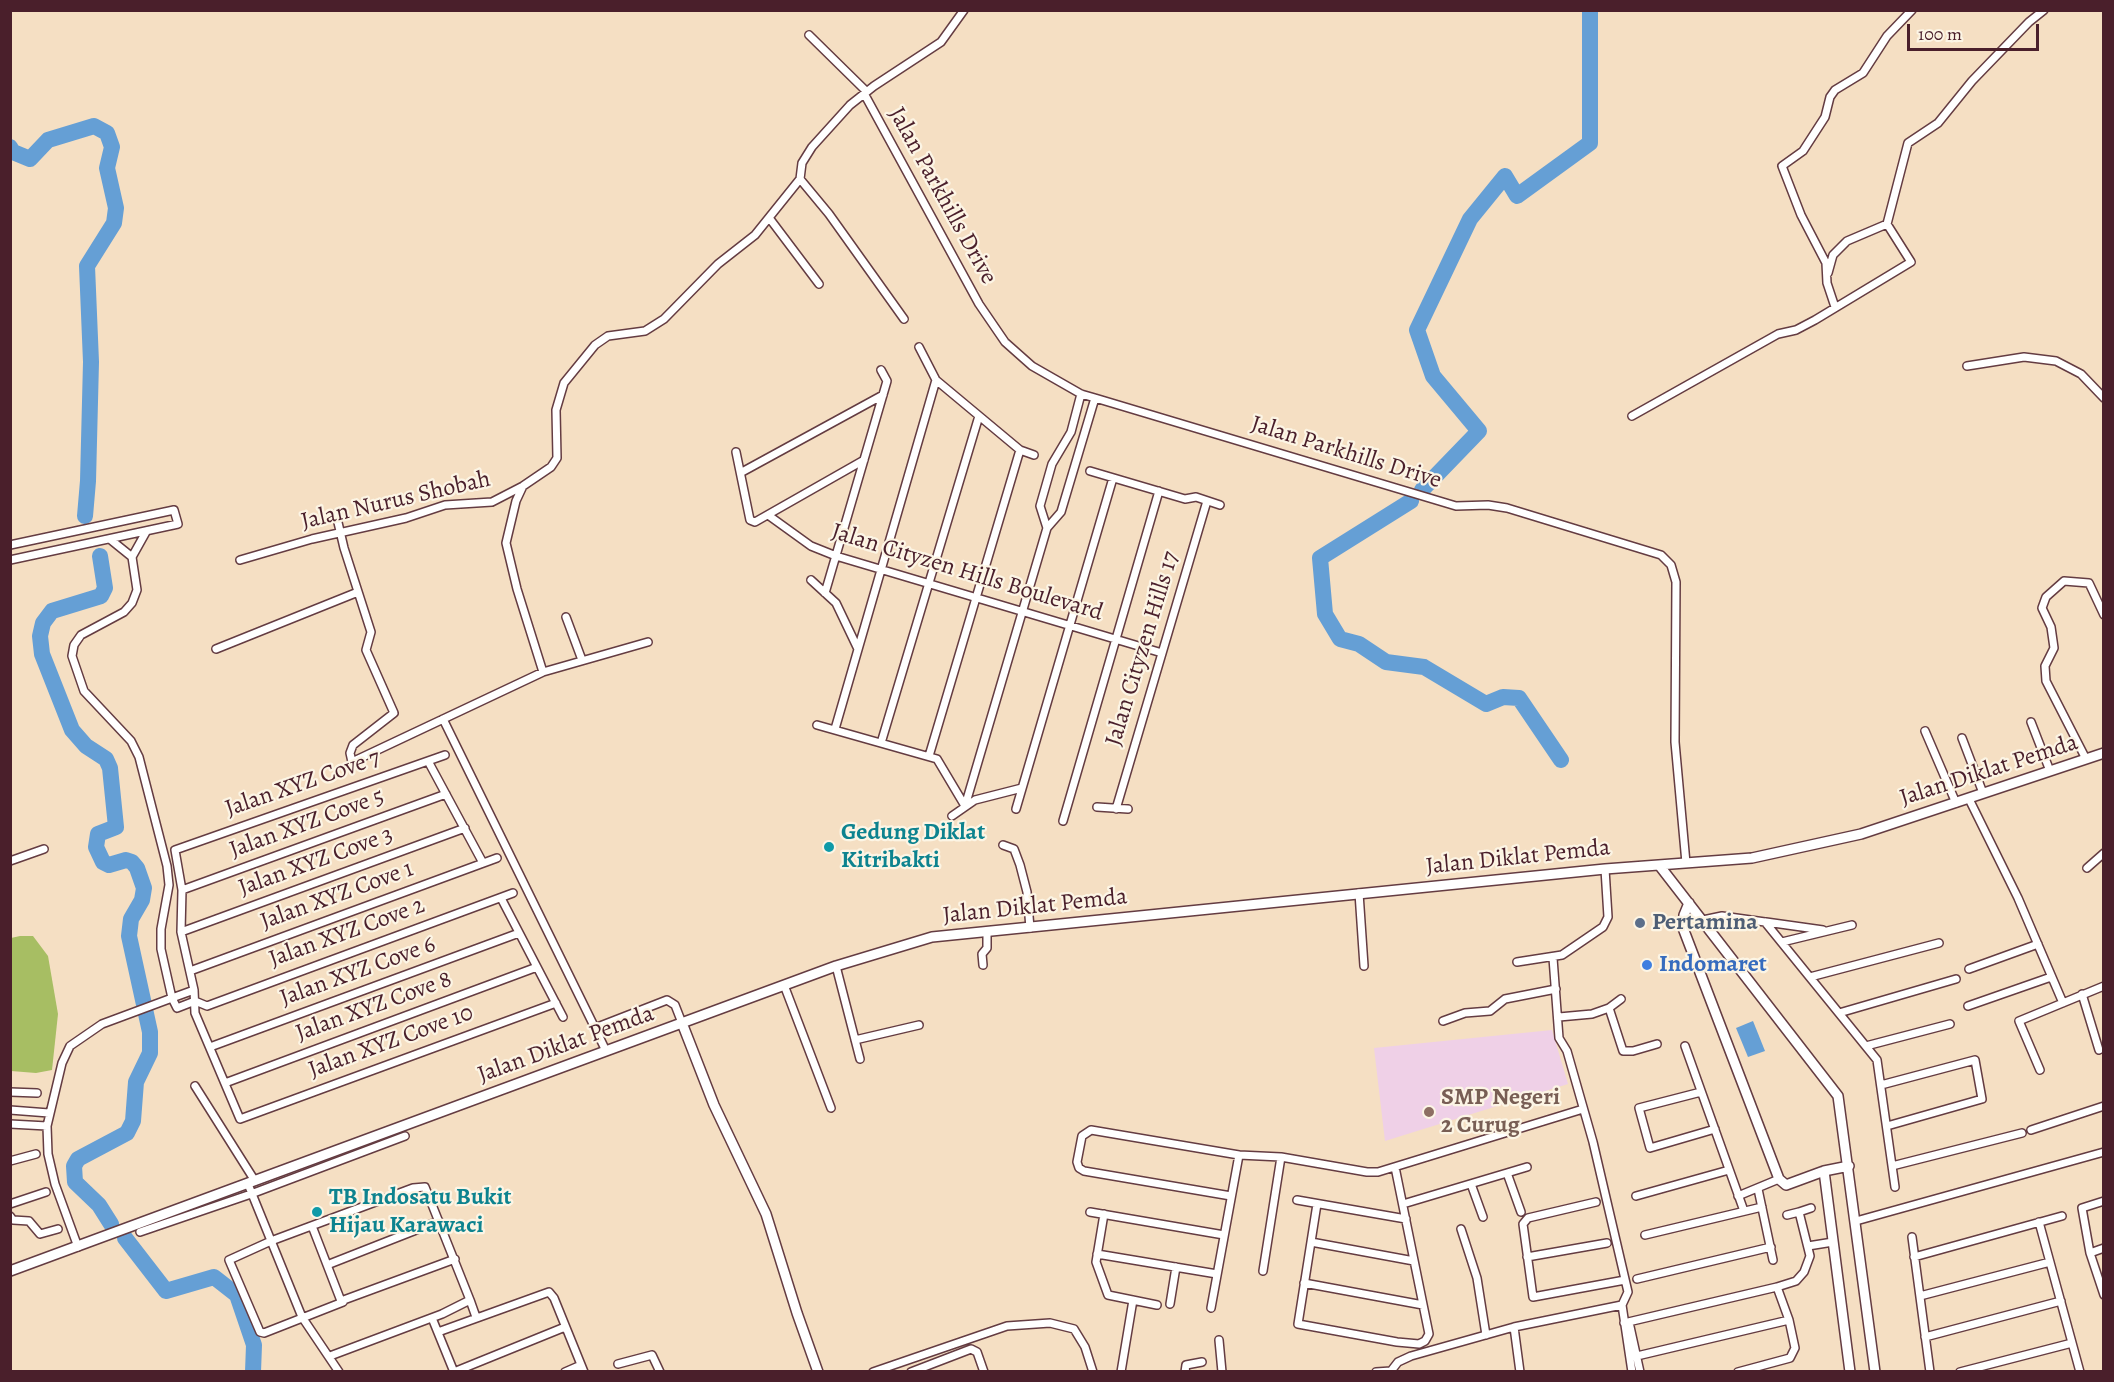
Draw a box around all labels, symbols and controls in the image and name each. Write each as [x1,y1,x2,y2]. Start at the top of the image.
scale bar [1910,12,2042,50]
text: 100 m [1918,22,1962,46]
street label: Jalan Parkhills Drive [881,102,1003,290]
street label: Jalan Parkhills Drive [1247,410,1445,496]
street label: Jalan Nurus Shobah [298,465,494,537]
street label: Jalan Cityzen Hills Boulevard [828,518,1106,628]
street label: Jalan Cityzen Hills 17 [1100,548,1186,750]
street label: Jalan Diklat Pemda [1896,729,2082,813]
street label: Jalan XYZ Cove 7 [222,744,384,824]
street label: Jalan XYZ Cove 5 [226,783,388,865]
place label: Gedung Diklat Kitribakti [841,819,985,875]
street label: Jalan XYZ Cove 3 [235,821,397,903]
street label: Jalan Diklat Pemda [1424,834,1612,882]
marker: Gedung Diklat Kitribakti [822,840,836,854]
street label: Jalan XYZ Cove 1 [257,855,417,937]
street label: Jalan Diklat Pemda [941,883,1129,931]
street label: Jalan XYZ Cove 2 [265,891,429,975]
place label: Pertamina [1652,909,1758,937]
marker: Pertamina [1633,916,1647,930]
street label: Jalan XYZ Cove 6 [276,931,440,1013]
place label: Indomaret [1659,951,1767,979]
marker: Indomaret [1640,958,1654,972]
street label: Jalan XYZ Cove 8 [292,965,456,1049]
street label: Jalan XYZ Cove 10 [305,999,477,1085]
street label: Jalan Diklat Pemda [474,1000,658,1090]
place label: SMP Negeri 2 Curug [1441,1084,1560,1140]
marker: SMP Negeri 2 Curug [1422,1105,1436,1119]
place label: TB Indosatu Bukit Hijau Karawaci [329,1184,511,1240]
marker: TB Indosatu Bukit Hijau Karawaci [310,1205,324,1219]

